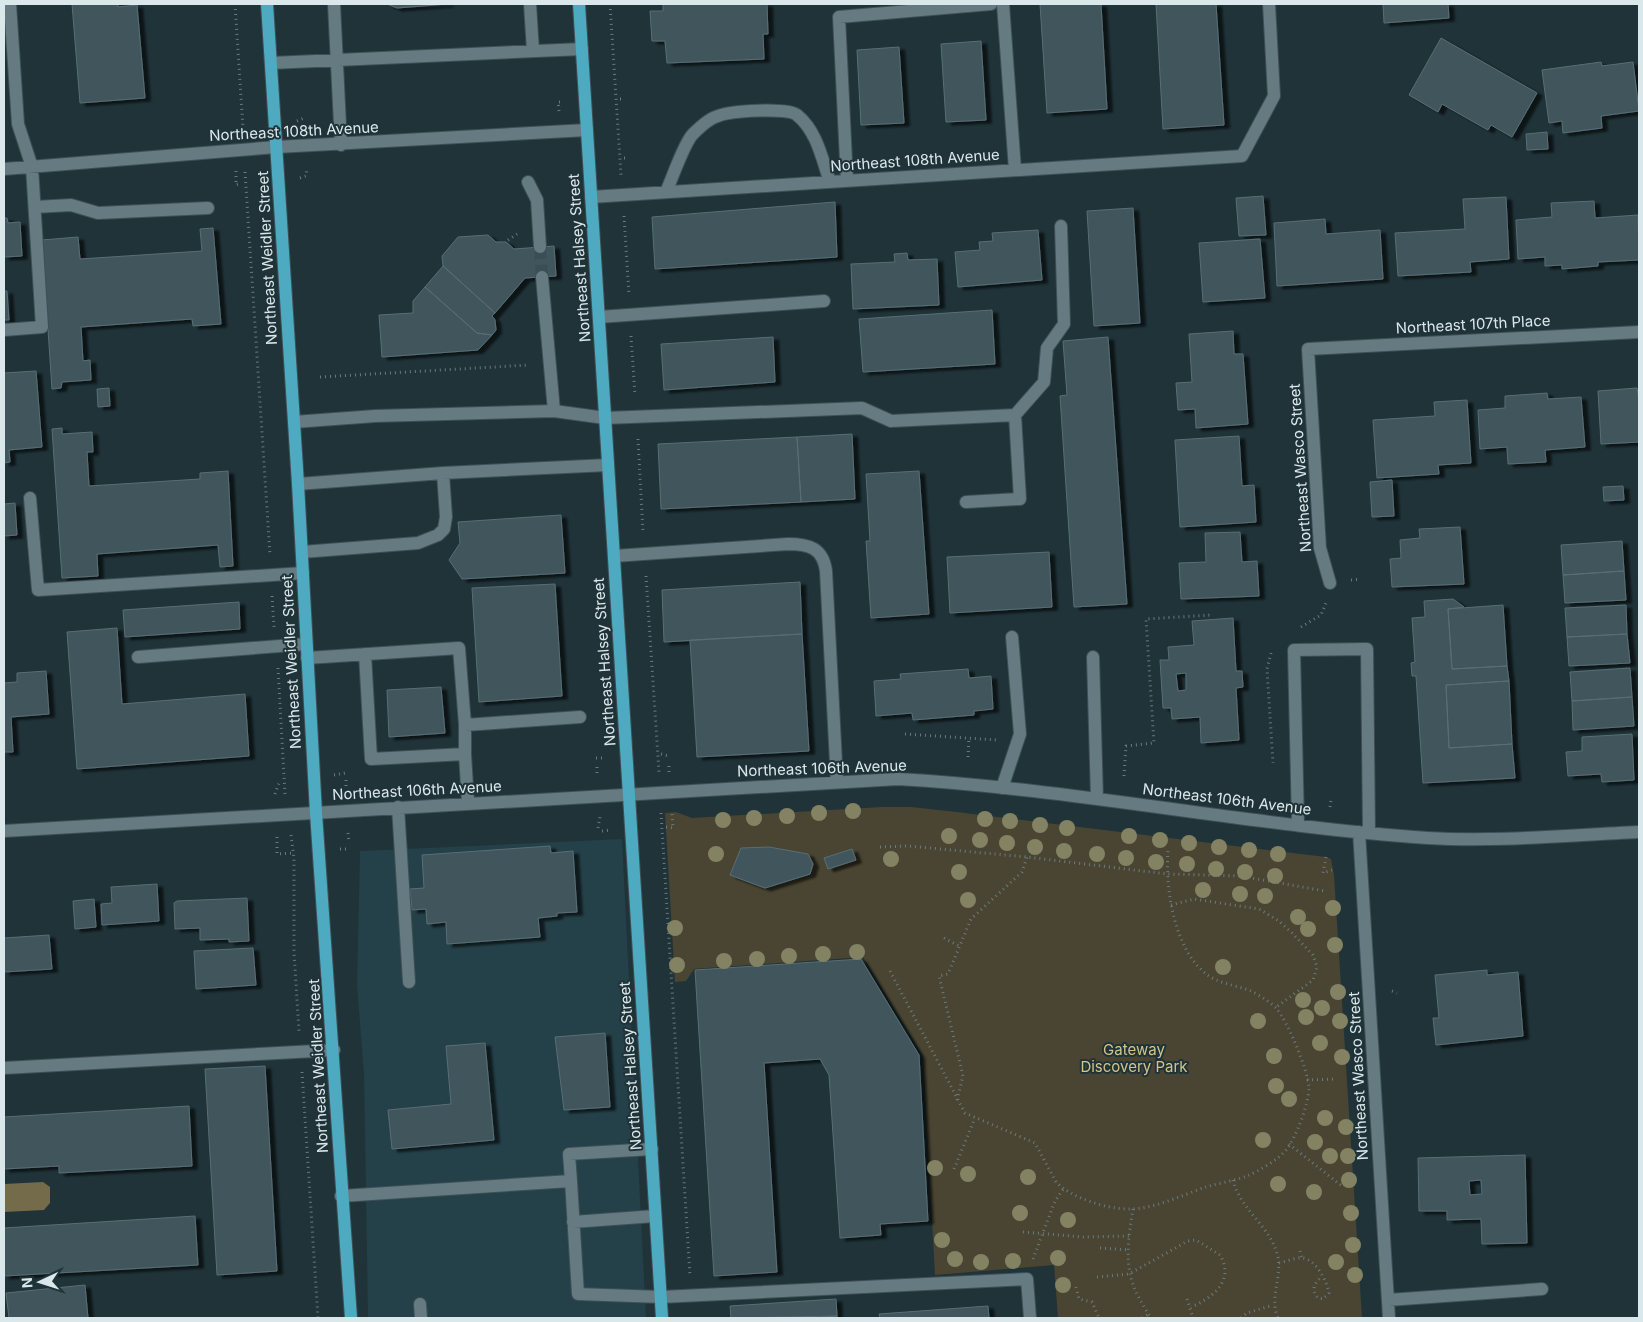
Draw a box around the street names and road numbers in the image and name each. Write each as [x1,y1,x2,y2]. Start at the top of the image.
street label: Northeast 108th Avenue [209,117,379,145]
street label: Northeast 108th Avenue [830,145,1000,175]
street label: Northeast Weidler Street [253,170,281,346]
street label: Northeast Halsey Street [564,173,594,343]
street label: Northeast 107th Place [1395,310,1551,338]
street label: Northeast Wasco Street [1285,383,1315,553]
street label: Northeast Weidler Street [277,574,305,750]
street label: Northeast Halsey Street [589,577,619,747]
street label: Northeast 106th Avenue [737,756,907,780]
street label: Northeast 106th Avenue [332,776,502,804]
street label: Northeast 106th Avenue [1142,779,1312,819]
street label: Northeast Weidler Street [304,978,332,1154]
street label: Northeast Halsey Street [615,981,645,1151]
street label: Northeast Wasco Street [1344,991,1372,1161]

